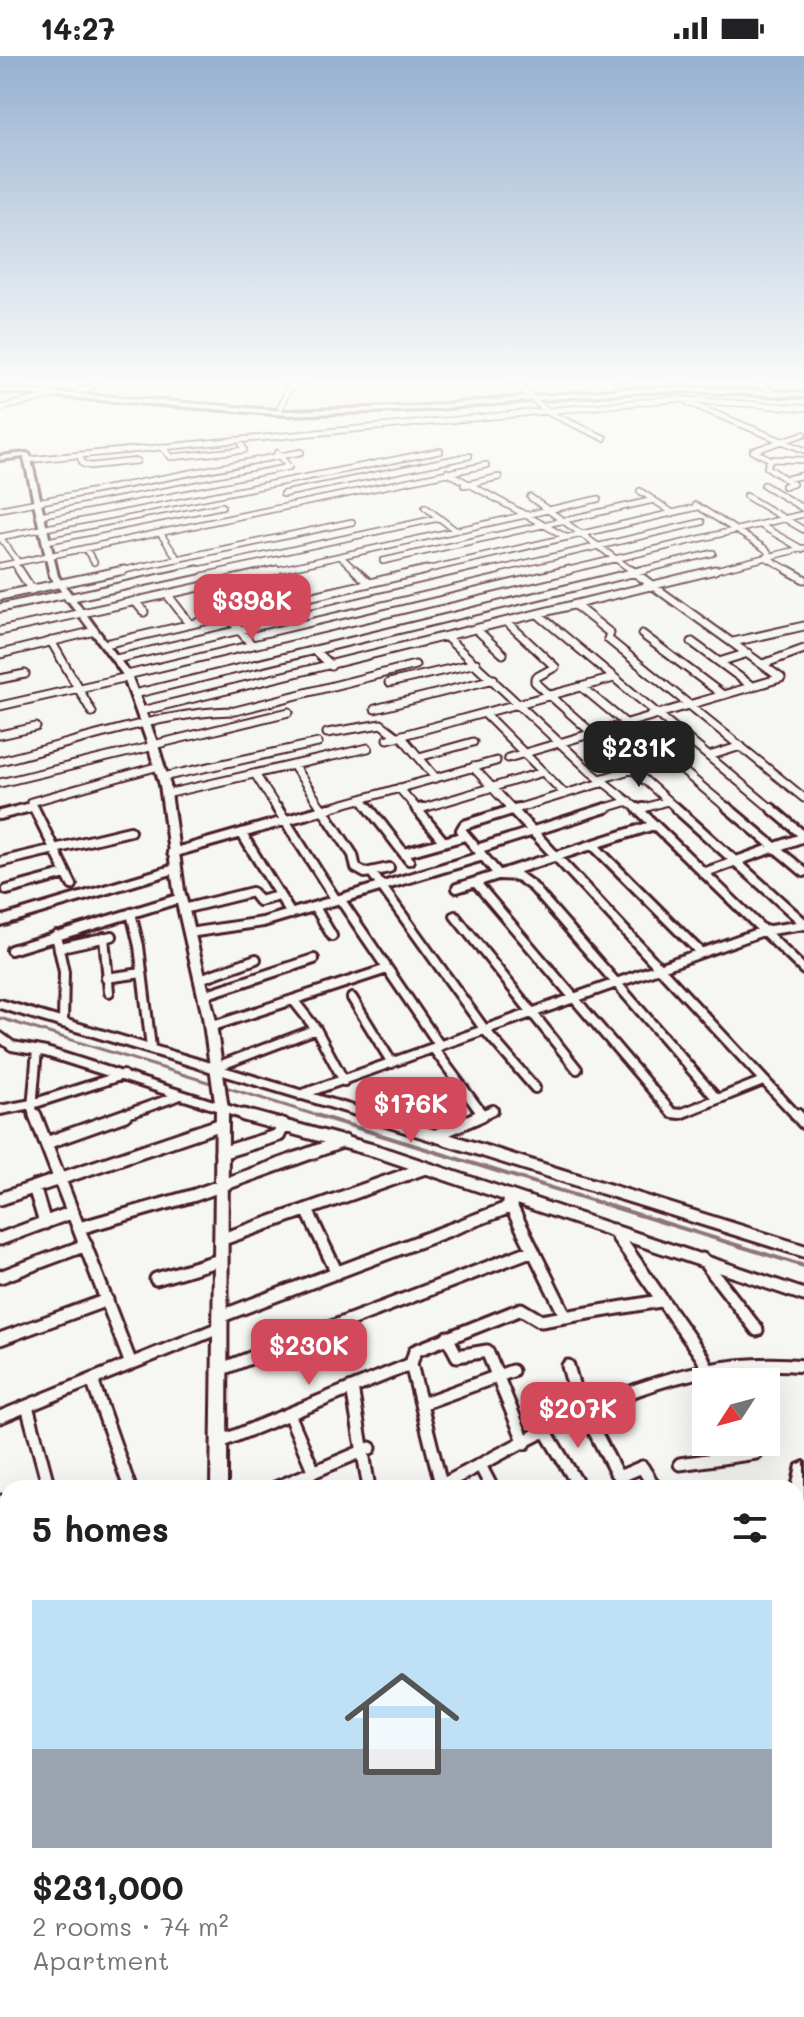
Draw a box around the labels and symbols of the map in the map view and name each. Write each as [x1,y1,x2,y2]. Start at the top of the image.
pin: $398K [196,574,308,642]
pin: $231K [583,721,695,789]
pin: $176K [355,1077,467,1145]
pin: $230K [253,1319,365,1387]
north arrow [692,1368,780,1456]
pin: $207K [522,1382,634,1450]

